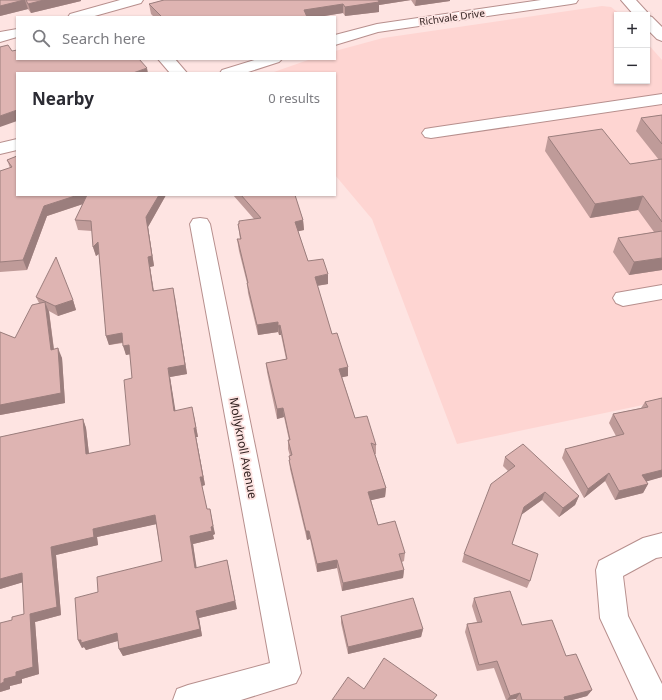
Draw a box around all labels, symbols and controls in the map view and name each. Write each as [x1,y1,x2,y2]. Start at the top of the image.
street label: Richvale Drive [418,5,486,29]
map controls [614,12,650,84]
button: + [614,12,650,48]
search box [16,16,336,60]
icon: search [30,27,52,49]
text: Search here [62,28,145,48]
button: − [614,48,650,84]
text: Nearby [32,87,94,110]
text: 0 results [268,89,320,107]
street label: Mollyknoll Avenue [225,396,262,500]

